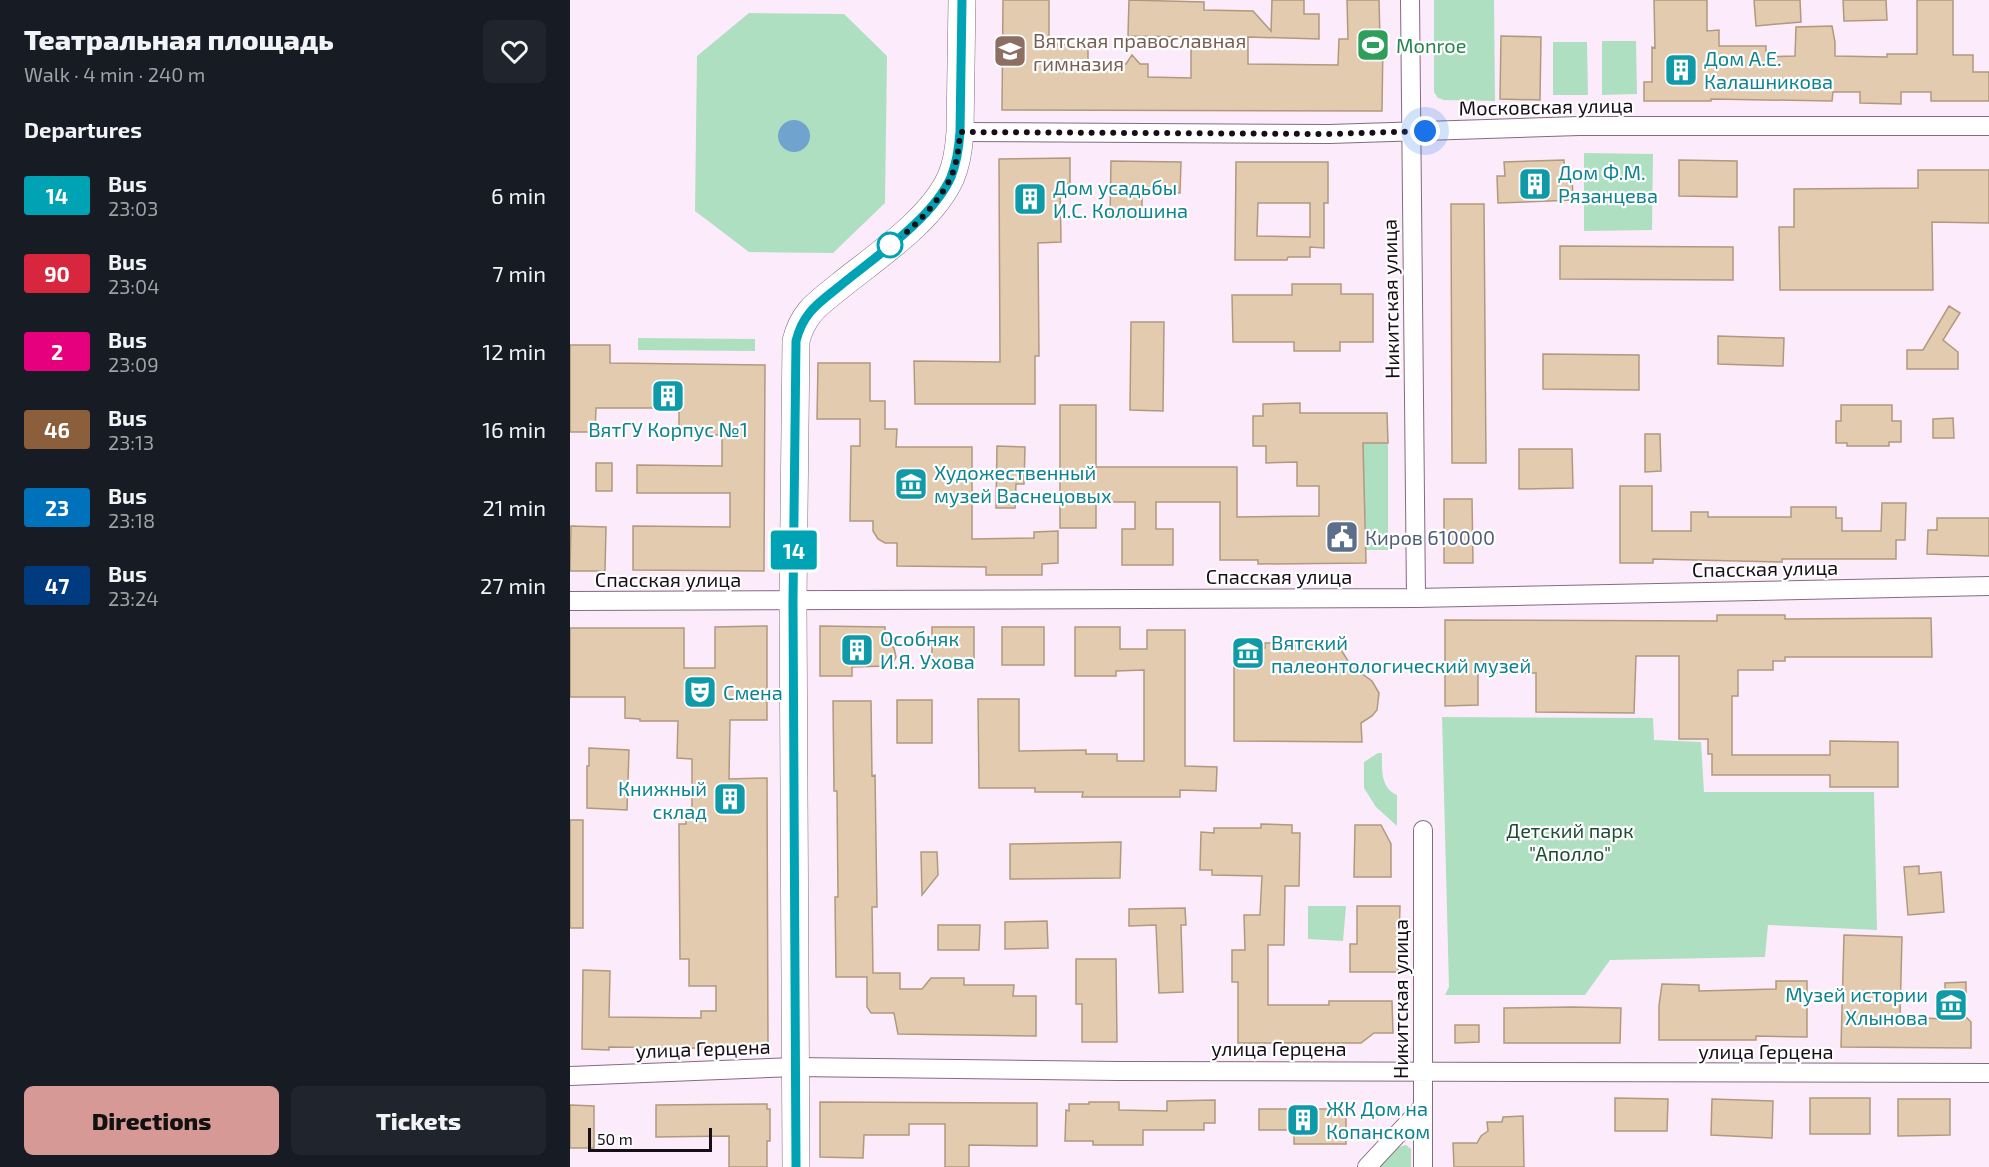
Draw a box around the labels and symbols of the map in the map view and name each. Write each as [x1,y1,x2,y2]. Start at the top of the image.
sports icon: Monroe [1355,27,1391,63]
place label: Вятская православная гимназия [1033,28,1246,75]
school or university icon: Вятская православная гимназия [992,33,1028,69]
place label: Monroe [1396,33,1466,57]
place label: Дом А.Е. Калашникова [1704,46,1833,93]
building icon: Дом А.Е. Калашникова [1663,52,1699,88]
street label: Московская улица [1458,92,1634,121]
your location [1410,116,1440,146]
place label: Дом Ф.М. Рязанцева [1558,160,1658,207]
building icon: Дом Ф.М. Рязанцева [1517,166,1553,202]
place label: Дом усадьбы И.С. Колошина [1053,175,1188,222]
building icon: Дом усадьбы И.С. Колошина [1012,181,1048,217]
street label: Никитская улица [1377,219,1404,379]
unlabelled marker [877,232,903,258]
building icon: ВятГУ Корпус №1 [650,378,686,414]
place label: ВятГУ Корпус №1 [588,417,748,442]
place label: Художественный музей Васнецовых [934,460,1112,508]
museum icon: Художественный музей Васнецовых [893,466,929,502]
public building icon: Киров 610000 [1324,519,1360,555]
place label: Киров 610000 [1365,525,1495,549]
line badge: 14 [767,530,821,570]
street label: Спасская улица [1692,555,1838,582]
street label: Спасская улица [1206,564,1352,589]
street label: Спасская улица [595,567,741,592]
place label: Особняк И.Я. Ухова [880,626,975,673]
place label: Вятский палеонтологический музей [1271,630,1531,678]
building icon: Особняк И.Я. Ухова [839,632,875,668]
museum icon: Вятский палеонтологический музей [1230,635,1266,671]
theatre icon: Смена [682,674,718,710]
place label: Смена [723,680,783,704]
place label: Книжный склад [618,776,707,823]
building icon: Книжный склад [712,781,748,817]
park label: Детский парк "Аполло" [1506,818,1634,865]
street label: Никитская улица [1388,919,1413,1079]
place label: Музей истории Хлынова [1785,982,1928,1029]
museum icon: Музей истории Хлынова [1933,987,1969,1023]
street label: улица Герцена [635,1034,771,1063]
street label: улица Герцена [1211,1036,1347,1061]
street label: улица Герцена [1698,1039,1834,1064]
place label: ЖК Дом на Копанском [1326,1096,1430,1143]
building icon: ЖК Дом на Копанском [1285,1102,1321,1138]
scale bar [588,1125,712,1152]

